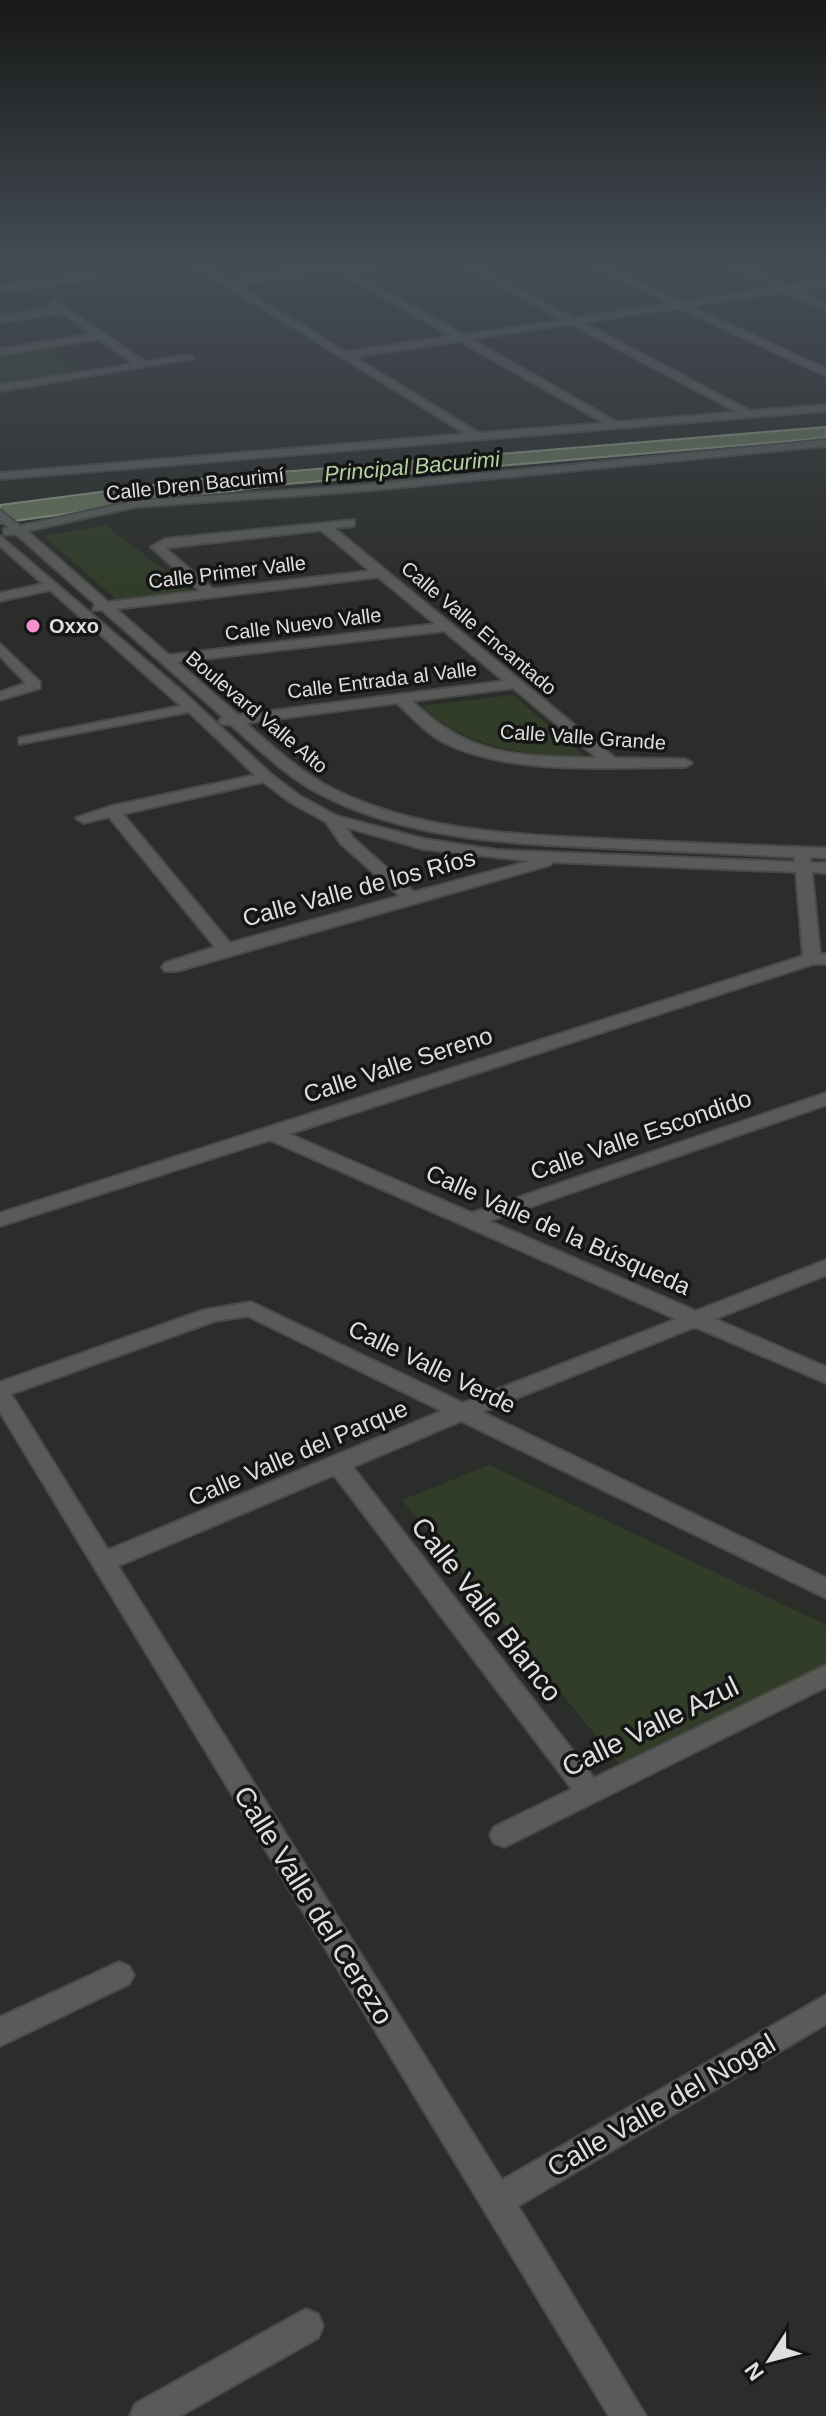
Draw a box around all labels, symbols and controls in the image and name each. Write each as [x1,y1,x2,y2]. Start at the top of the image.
water label: Principal Bacurimi [323,446,502,487]
street label: Calle Dren Bacurimí [105,464,286,504]
street label: Calle Primer Valle [147,551,307,593]
street label: Calle Valle Encantado [397,557,561,699]
street label: Calle Nuevo Valle [223,603,383,645]
place label: Oxxo [49,615,99,637]
marker: Oxxo [24,617,42,635]
street label: Boulevard Valle Alto [182,647,332,777]
street label: Calle Entrada al Valle [286,657,478,703]
street label: Calle Valle Grande [499,720,667,754]
street label: Calle Valle de los Ríos [240,843,478,932]
street label: Calle Valle Sereno [300,1021,496,1108]
street label: Calle Valle Escondido [527,1084,755,1185]
street label: Calle Valle de la Búsqueda [422,1159,695,1300]
street label: Calle Valle Verde [344,1314,520,1419]
street label: Calle Valle del Parque [184,1394,412,1511]
street label: Calle Valle Blanco [405,1511,568,1708]
street label: Calle Valle Azul [557,1670,744,1783]
street label: Calle Valle del Cerezo [228,1780,400,2030]
street label: Calle Valle del Nogal [542,2028,781,2183]
north arrow [730,2320,810,2400]
text: N [739,2358,769,2385]

